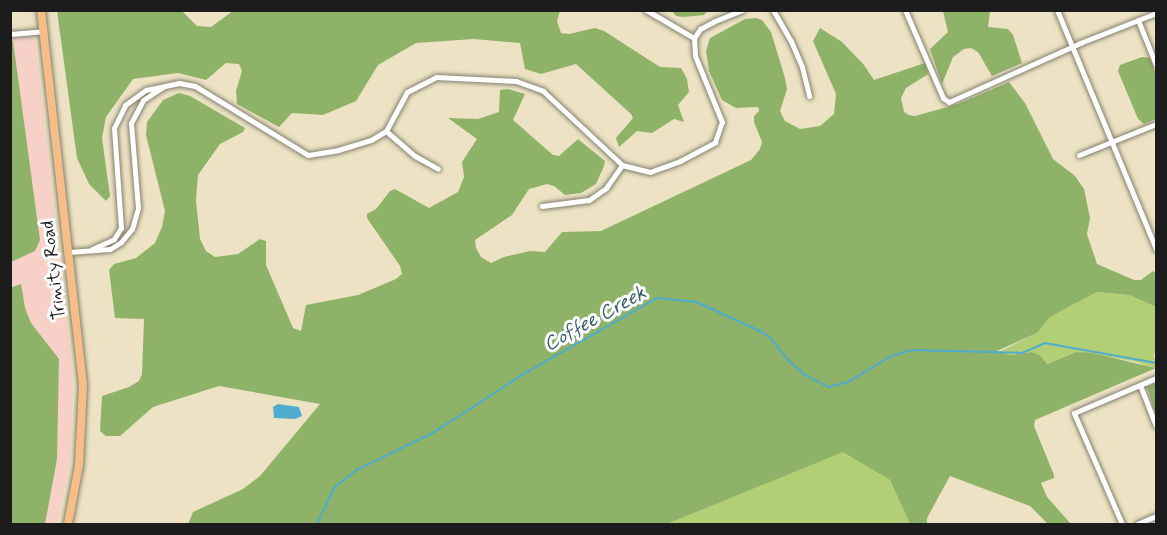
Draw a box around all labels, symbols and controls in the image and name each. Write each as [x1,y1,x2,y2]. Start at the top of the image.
street label: Trinity Road [37,220,71,320]
water label: Coffee Creek [540,281,650,357]

